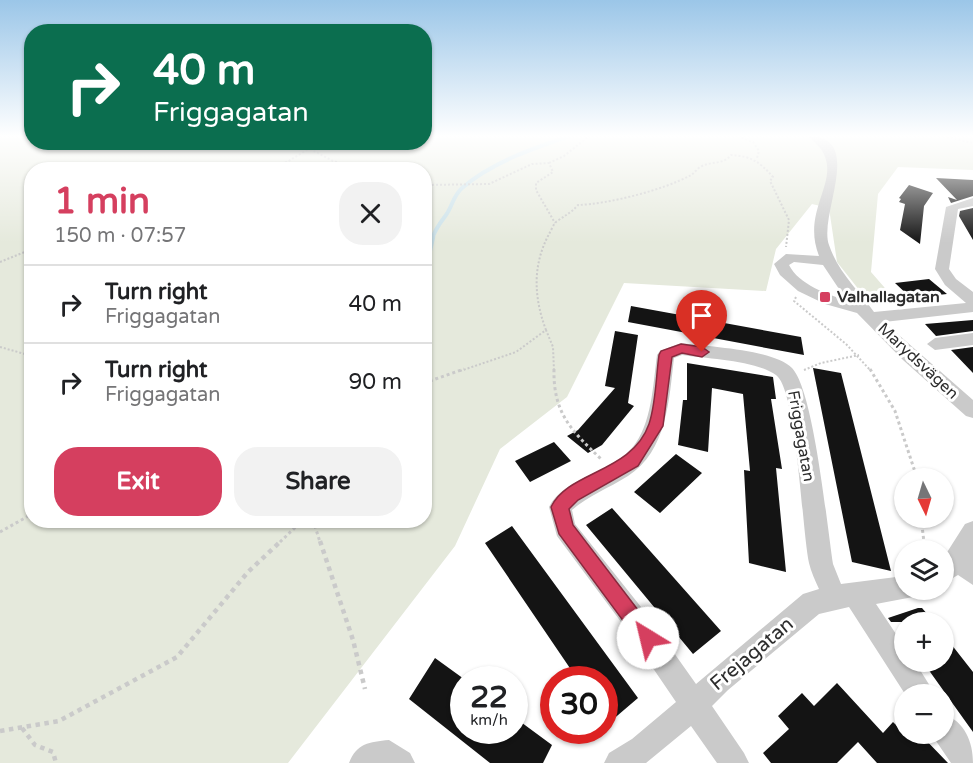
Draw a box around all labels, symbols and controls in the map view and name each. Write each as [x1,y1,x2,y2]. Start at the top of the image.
text: 40 m [153,45,255,96]
icon: right [54,48,132,126]
text: Friggagatan [153,96,309,129]
text: 1 min [54,180,150,223]
button: close [339,182,402,245]
text: 150 m · 07:57 [54,224,186,248]
text: Turn right [105,279,207,305]
place label: Valhallagatan [837,287,940,307]
icon: right [54,288,87,321]
pin [676,290,727,352]
marker: Valhallagatan [818,290,832,304]
text: 40 m [348,291,402,317]
icon: arrive [685,299,718,332]
text: Friggagatan [105,305,220,329]
street label: Marydsvägen [873,319,963,403]
text: Turn right [105,357,207,383]
icon: right [54,366,87,399]
text: 90 m [348,369,402,395]
text: Friggagatan [105,383,220,407]
street label: Friggagatan [783,389,819,483]
button: Exit [54,447,222,516]
button: Share [234,447,402,516]
north arrow [894,468,954,528]
map controls [894,468,954,744]
button: layers [894,540,954,600]
position arrow [616,606,680,670]
street label: Frejagatan [705,612,799,696]
button: + [894,612,954,672]
speed limit sign: 30 [540,666,618,744]
text: 22 [470,679,508,716]
button: − [894,684,954,744]
text: km/h [470,711,508,729]

